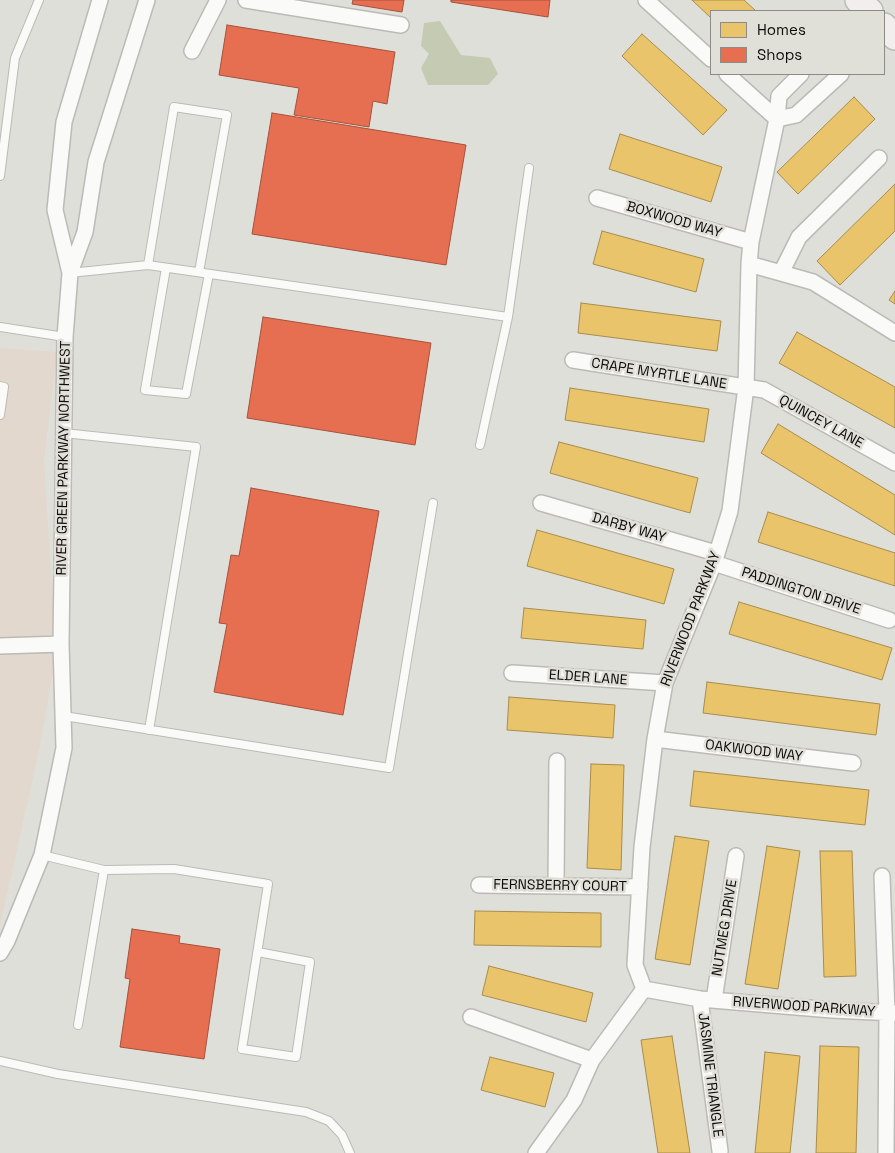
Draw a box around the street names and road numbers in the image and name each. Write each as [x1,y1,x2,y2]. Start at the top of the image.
street label: BOXWOOD WAY [624,198,724,242]
street label: RIVER GREEN PARKWAY NORTHWEST [54,340,74,576]
street label: CRAPE MYRTLE LANE [590,355,728,393]
street label: QUINCEY LANE [776,392,866,452]
street label: DARBY WAY [590,509,668,547]
street label: RIVERWOOD PARKWAY [658,549,724,689]
street label: PADDINGTON DRIVE [739,564,863,618]
street label: ELDER LANE [548,667,628,689]
street label: OAKWOOD WAY [704,737,804,765]
street label: FERNSBERRY COURT [493,876,627,896]
street label: NUTMEG DRIVE [709,878,741,978]
street label: RIVERWOOD PARKWAY [732,994,876,1020]
street label: JASMINE TRIANGLE [694,1012,726,1138]

